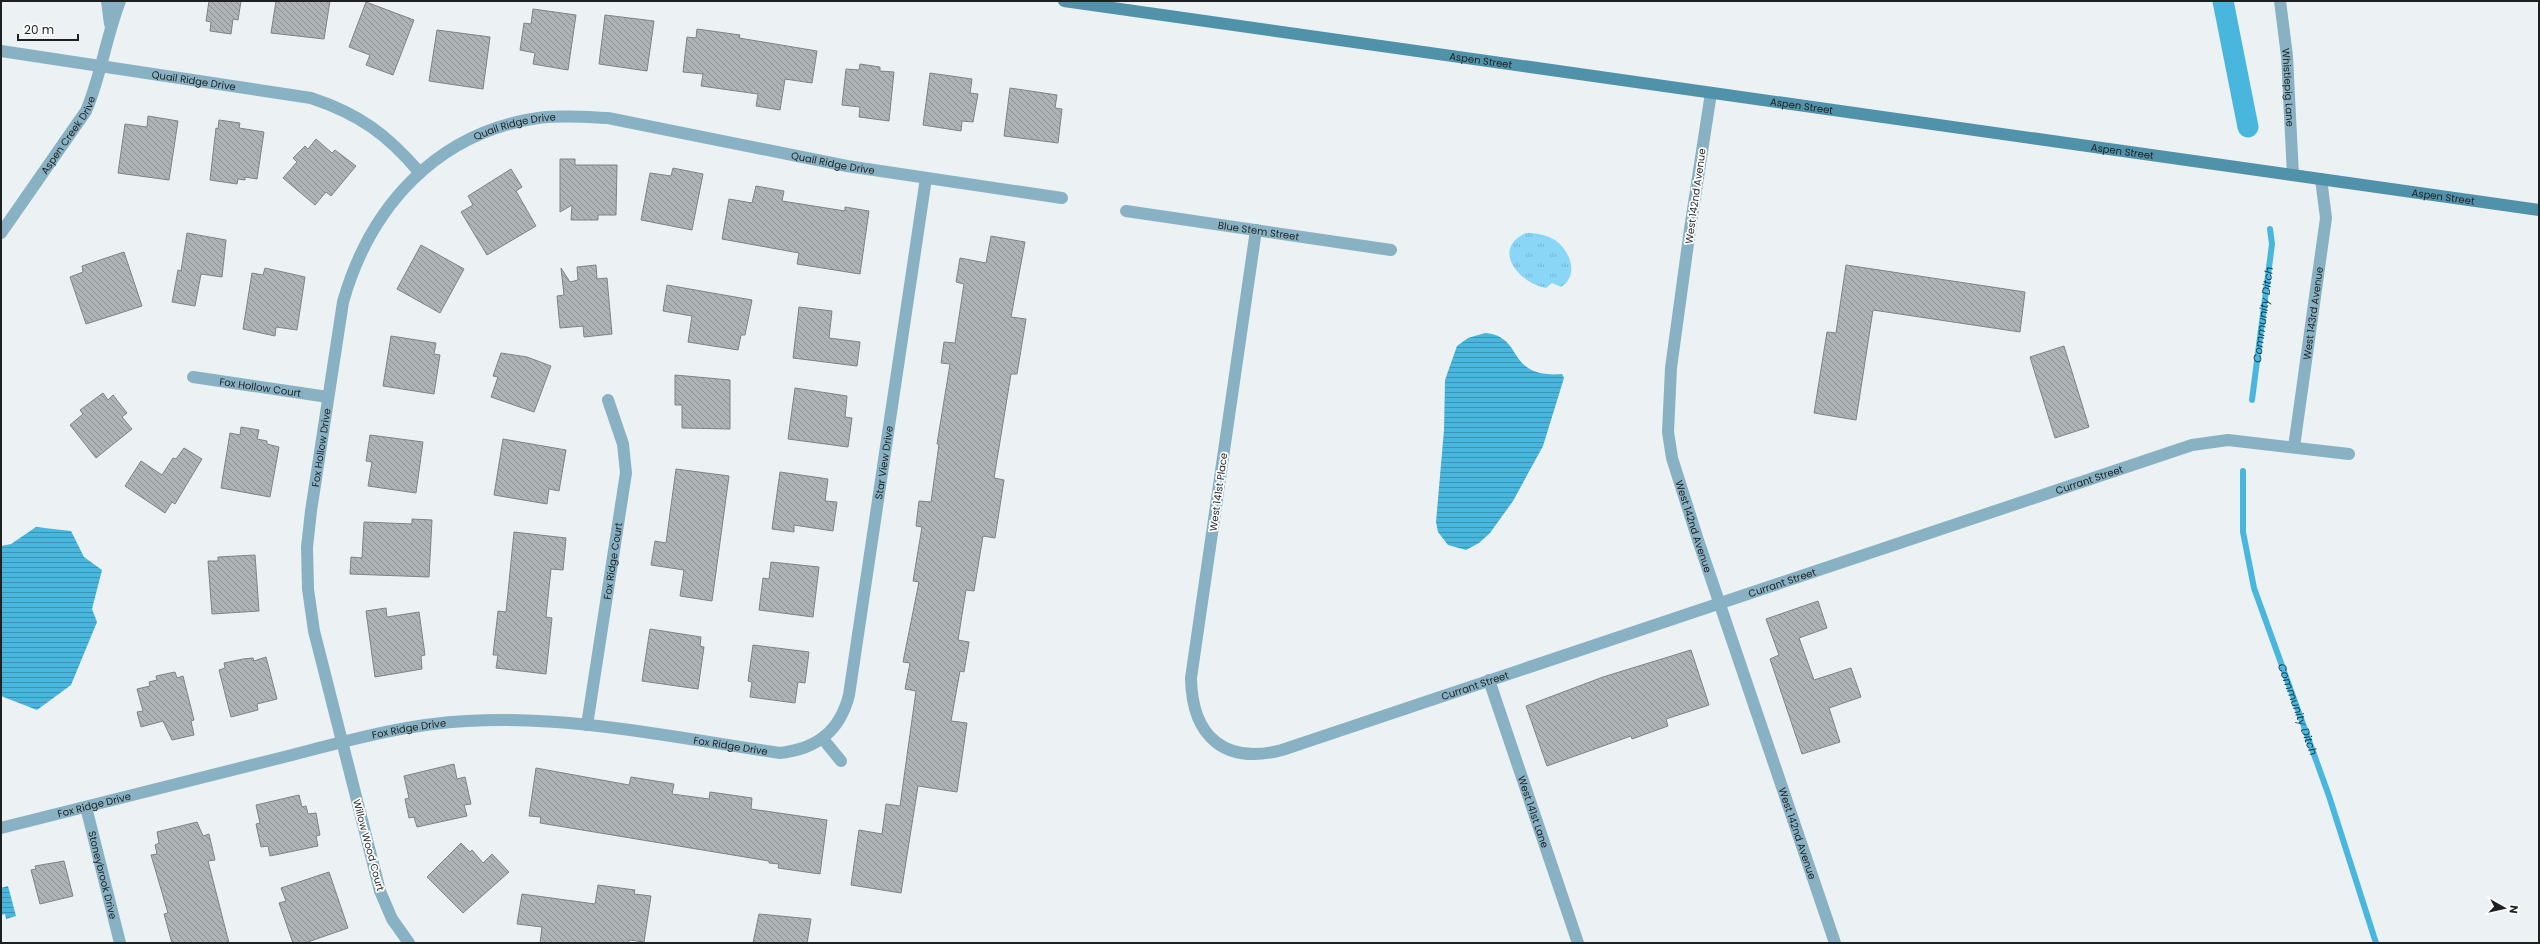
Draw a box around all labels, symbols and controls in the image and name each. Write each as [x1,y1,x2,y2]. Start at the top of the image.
scale bar [18,16,78,42]
text: 20 m [24,21,54,38]
street label: Whistlepig Lane [2278,47,2298,127]
street label: Aspen Street [1448,49,1514,72]
street label: Quail Ridge Drive [151,67,237,94]
street label: Aspen Creek Drive [37,94,99,177]
street label: Aspen Street [1769,94,1834,118]
street label: Quail Ridge Drive [471,110,556,144]
street label: Aspen Street [2090,140,2155,163]
street label: West 142nd Avenue [1681,147,1710,245]
street label: Quail Ridge Drive [790,148,876,178]
street label: Aspen Street [2411,185,2476,209]
street label: Blue Stem Street [1217,218,1300,244]
water label: Community Ditch [2249,266,2277,364]
street label: West 143rd Avenue [2299,266,2327,361]
street label: Fox Hollow Court [218,374,302,401]
street label: Fox Hollow Drive [308,407,335,488]
street label: Star View Drive [871,425,897,500]
street label: West 141st Place [1206,452,1231,532]
street label: Currant Street [2054,462,2125,498]
street label: West 142nd Avenue [1672,478,1716,575]
street label: Fox Ridge Court [600,521,626,601]
street label: Currant Street [1746,564,1818,601]
water label: Community Ditch [2274,661,2322,758]
street label: Currant Street [1439,667,1511,704]
street label: Fox Ridge Drive [370,716,447,743]
street label: Fox Ridge Drive [692,733,769,759]
street label: West 141st Lane [1514,774,1552,850]
street label: West 142nd Avenue [1775,785,1820,881]
street label: Fox Ridge Drive [56,789,132,821]
street label: Willow Wood Court [349,798,388,893]
street label: Stoneybrook Drive [84,829,121,921]
north arrow [2484,888,2524,928]
text: N [2505,904,2522,915]

